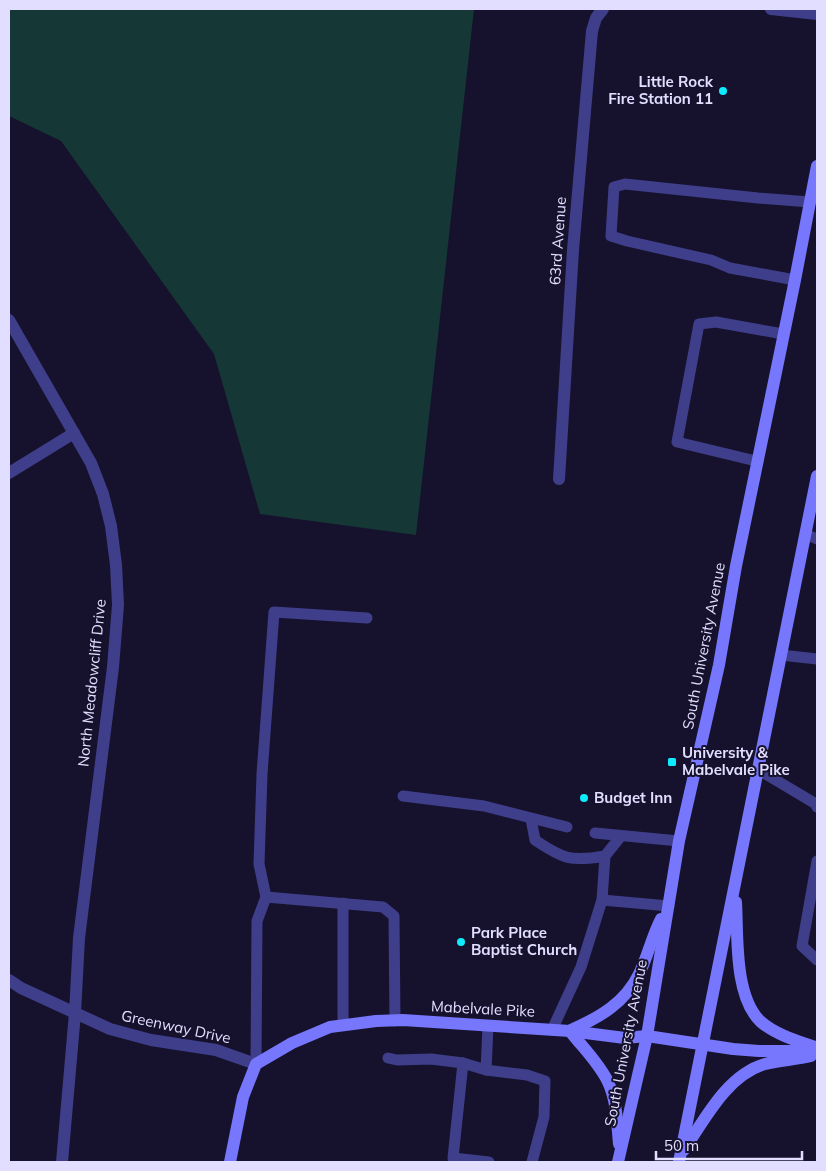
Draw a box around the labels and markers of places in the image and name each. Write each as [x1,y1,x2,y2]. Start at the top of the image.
place label: Little Rock Fire Station 11 [608,72,714,108]
marker: Little Rock Fire Station 11 [717,85,729,97]
place label: University & Mabelvale Pike [682,743,790,779]
marker: University & Mabelvale Pike [666,756,678,768]
place label: Budget Inn [594,788,672,807]
marker: Budget Inn [578,792,590,804]
place label: Park Place Baptist Church [471,923,577,959]
marker: Park Place Baptist Church [455,936,467,948]

